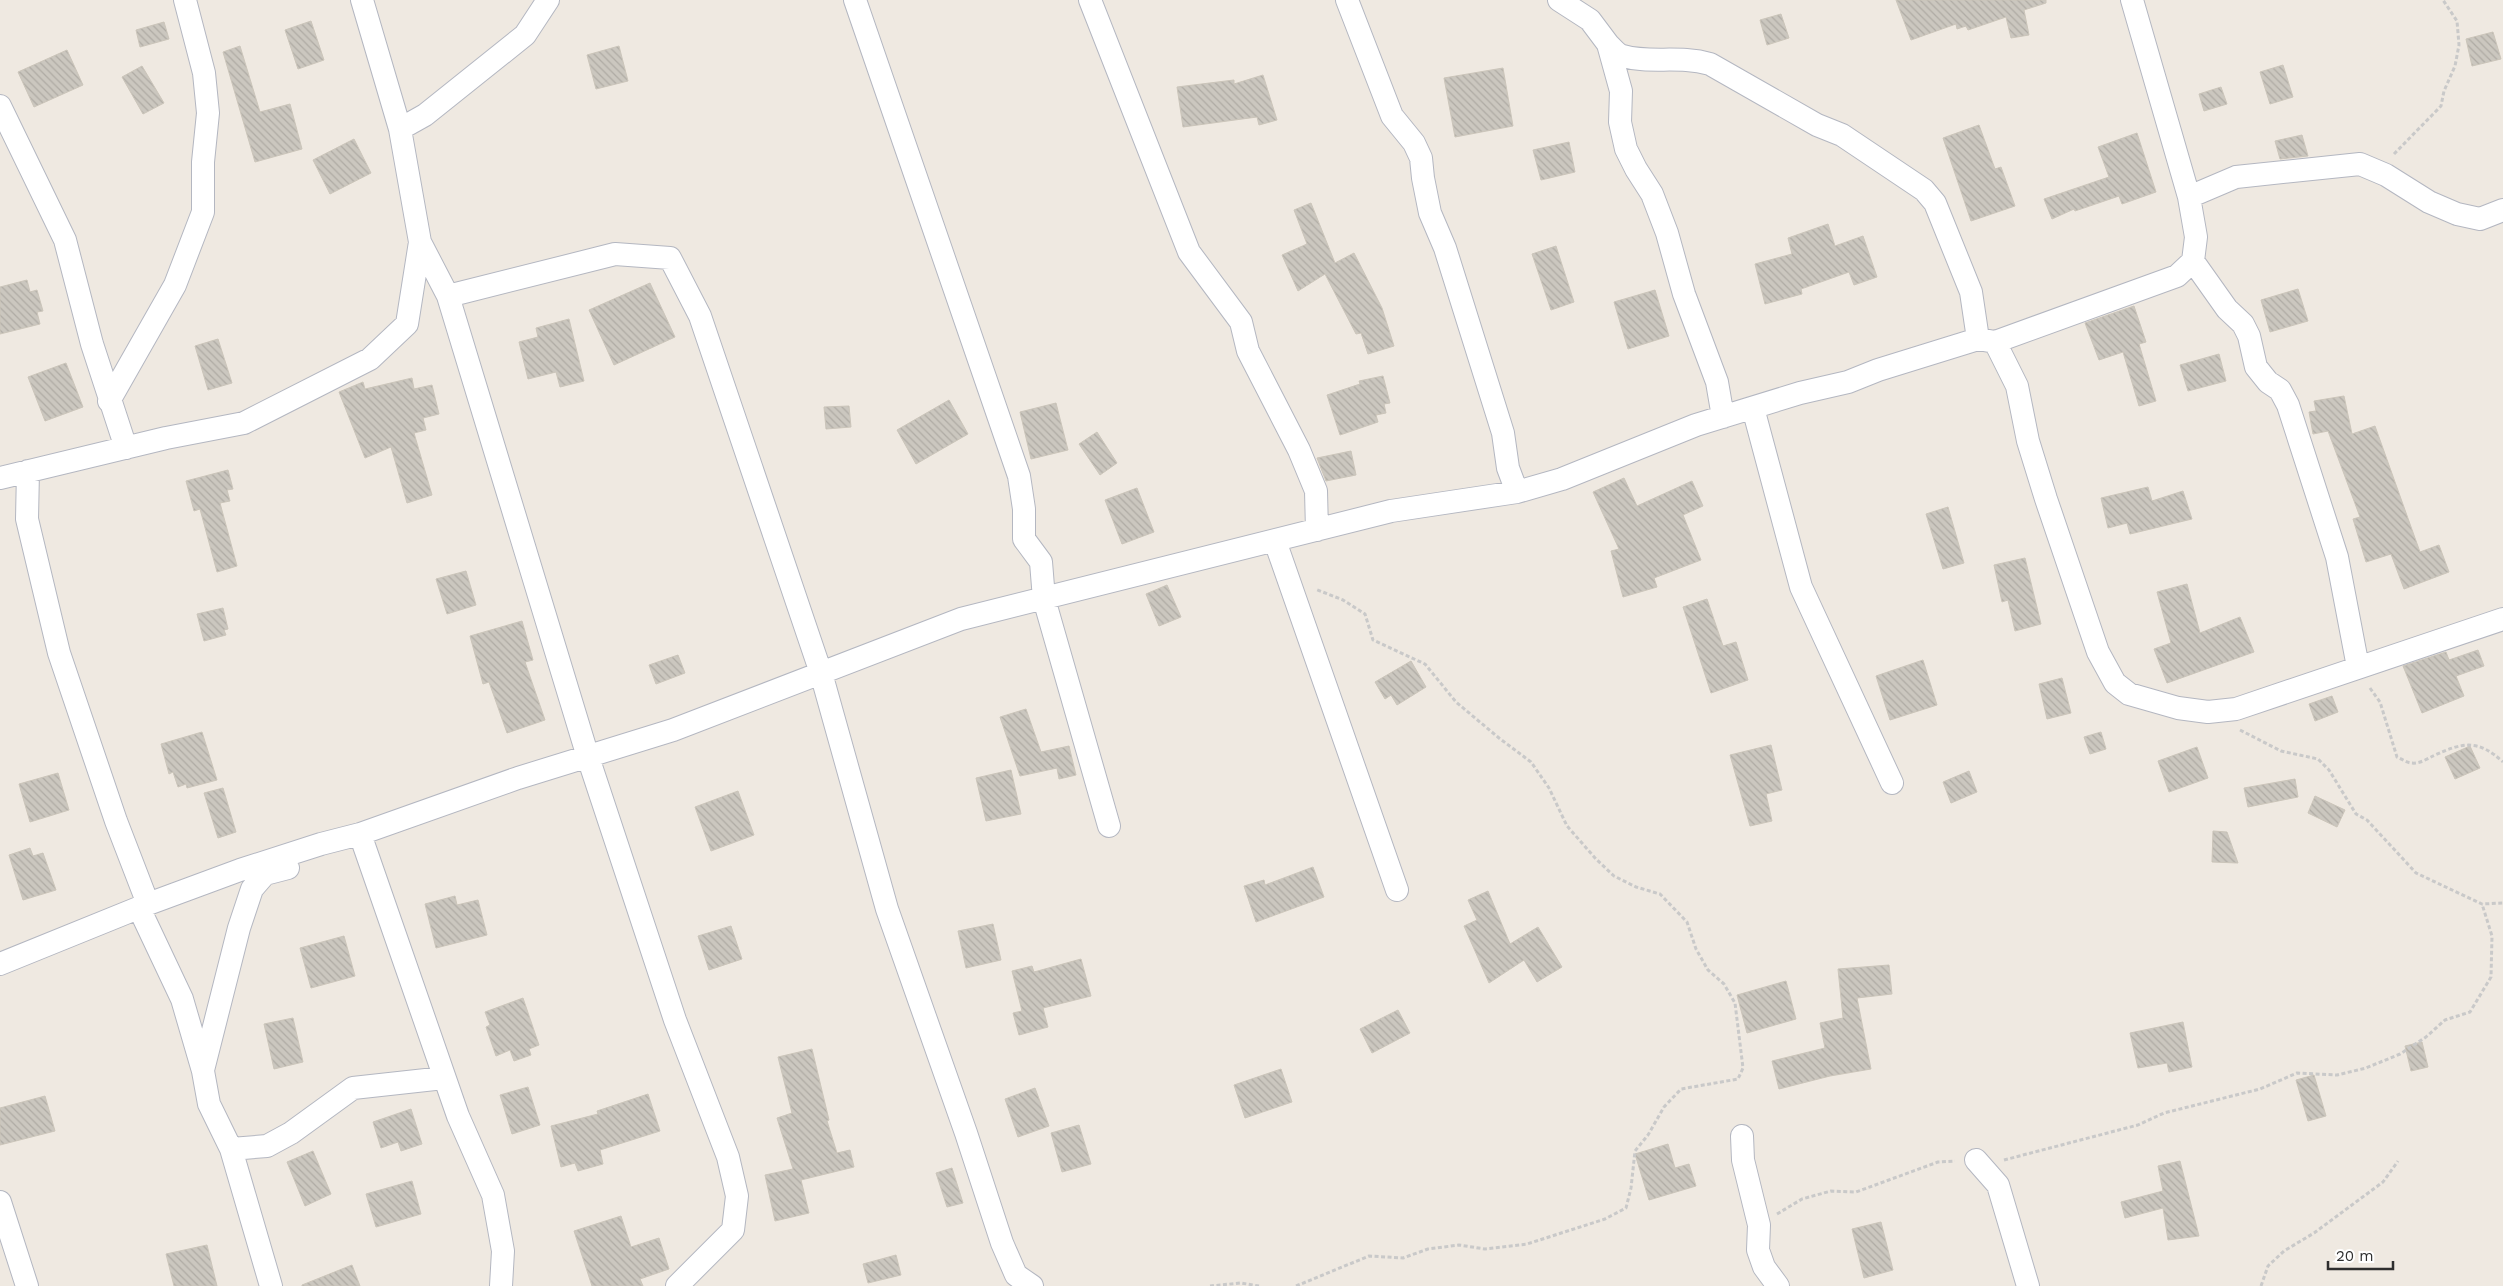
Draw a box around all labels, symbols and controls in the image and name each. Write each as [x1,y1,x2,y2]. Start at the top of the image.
scale bar [2328,1238,2393,1270]
text: 20 m [2336,1247,2374,1265]

